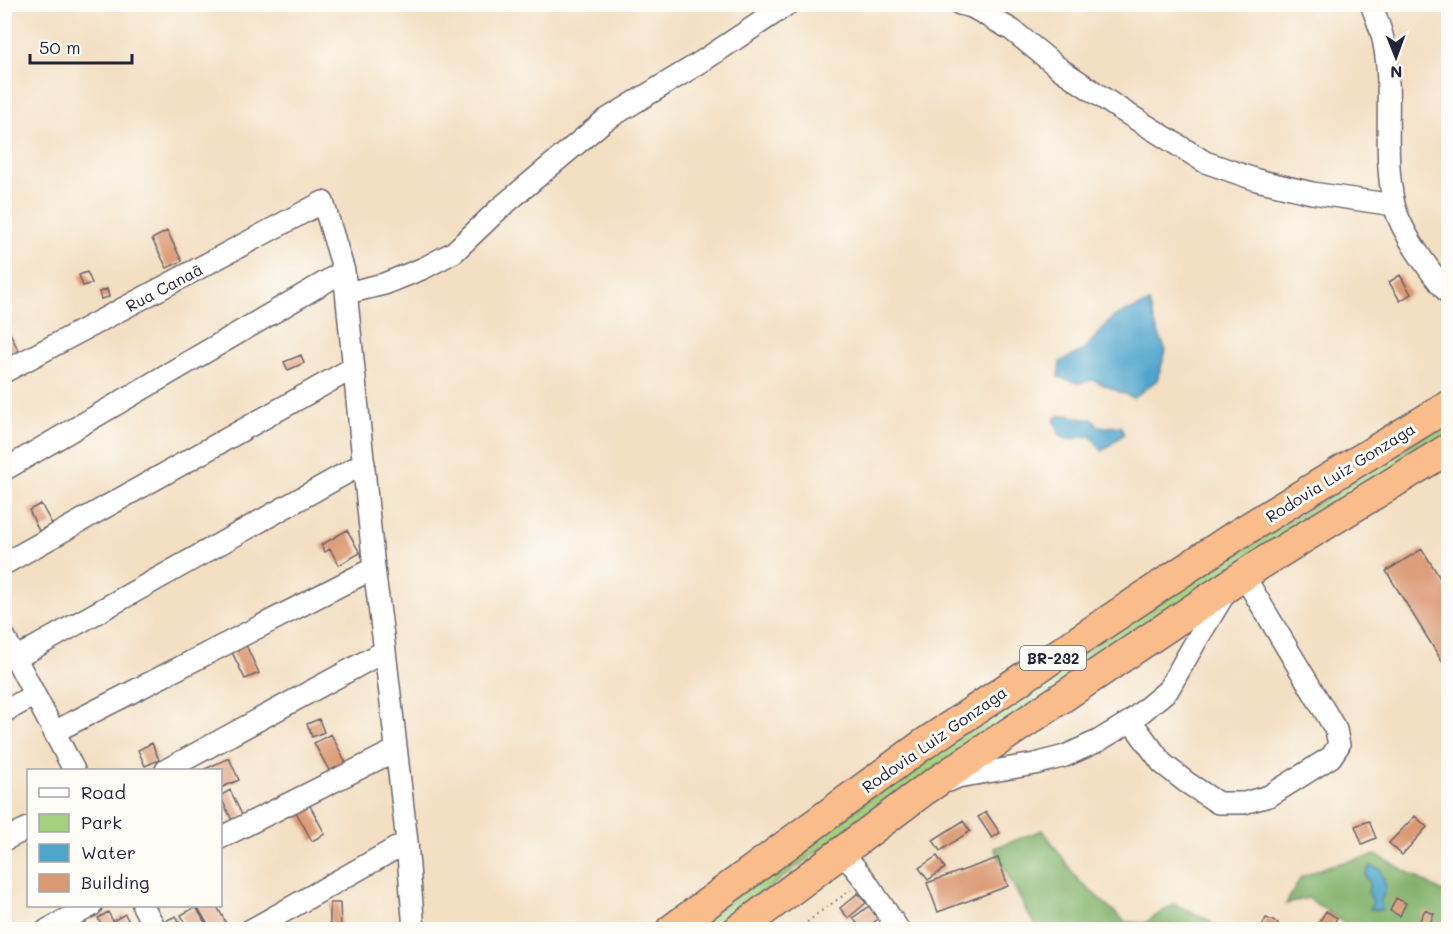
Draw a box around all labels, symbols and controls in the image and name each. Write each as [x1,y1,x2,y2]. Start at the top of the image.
scale bar [30,27,132,65]
north arrow [1366,27,1426,87]
text: 50 m [39,35,81,59]
text: N [1390,62,1403,83]
street label: Rua Canaã [122,258,206,316]
street label: Rodovia Luiz Gonzaga [1261,417,1419,527]
road number: BR-232 [1020,646,1086,670]
street label: Rodovia Luiz Gonzaga [857,681,1011,797]
legend [27,769,222,907]
text: Road [81,780,126,804]
text: Park [81,810,122,834]
text: Water [81,840,136,864]
text: Building [81,870,149,894]

